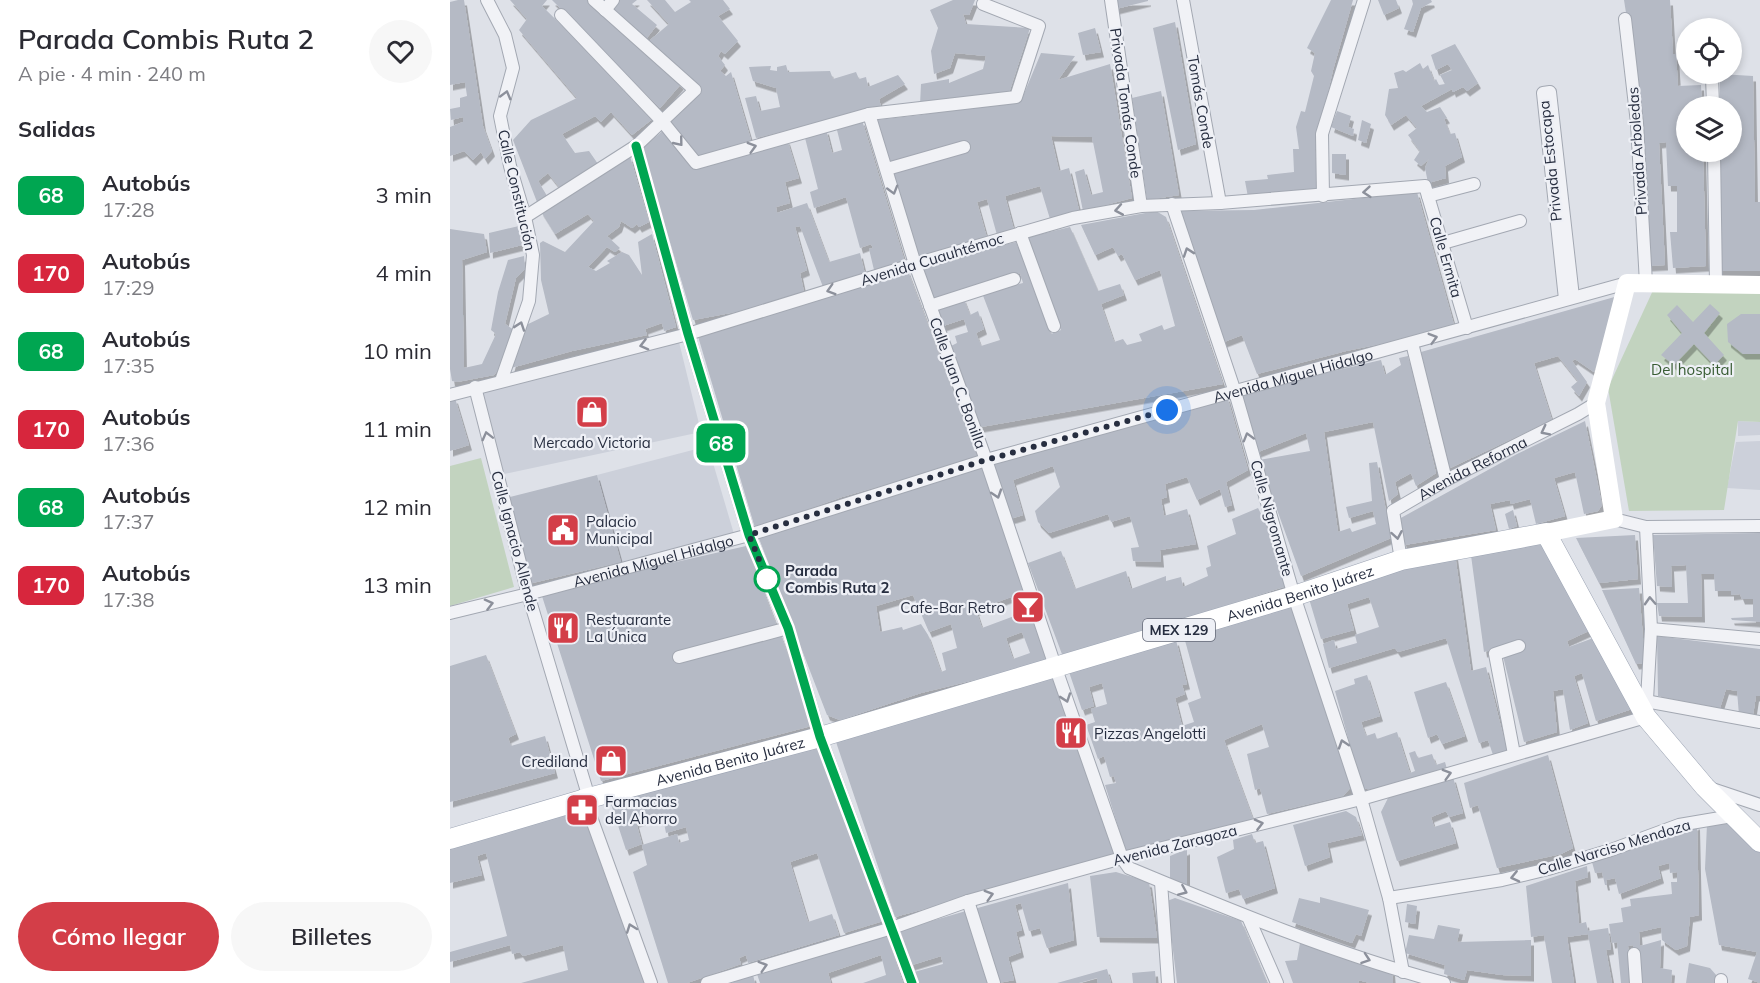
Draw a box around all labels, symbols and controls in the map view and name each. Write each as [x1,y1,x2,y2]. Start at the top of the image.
map controls [1676,18,1742,162]
button: locate [1676,18,1742,84]
button: heart [369,20,432,83]
text: Parada Combis Ruta 2 [18,21,314,56]
street label: Privada Tomás Conde [1106,27,1146,179]
street label: Tomás Conde [1183,54,1219,150]
text: A pie · 4 min · 240 m [18,61,206,86]
street label: Privada Arboledas [1623,86,1651,216]
one-way arrow [498,90,511,100]
button: layers [1676,96,1742,162]
street label: Privada Estocapa [1534,100,1566,222]
text: Salidas [18,115,96,143]
street label: Calle Constitución [494,128,540,252]
one-way arrow [672,135,683,146]
one-way arrow [746,142,757,154]
text: Autobús [102,169,191,197]
text: 3 min [376,181,432,209]
text: 68 [38,182,64,208]
one-way arrow [886,184,898,195]
one-way arrow [1362,185,1371,198]
text: 17:28 [102,197,155,222]
one-way arrow [1115,203,1125,216]
street label: Calle Ermita [1425,214,1467,300]
street label: Avenida Cuauhtémoc [858,228,1006,290]
text: Autobús [102,247,191,275]
one-way arrow [1183,247,1195,257]
text: 4 min [376,259,432,287]
text: 170 [32,260,70,286]
text: 17:29 [102,275,155,300]
one-way arrow [826,283,837,295]
street label: Calle Juan C. Bonilla [925,315,991,451]
one-way arrow [512,321,525,332]
text: Autobús [102,325,191,353]
one-way arrow [1428,332,1438,345]
text: 10 min [362,337,432,365]
text: 68 [38,338,64,364]
one-way arrow [639,338,649,351]
street label: Avenida Miguel Hidalgo [1211,344,1375,406]
text: 17:35 [102,353,155,378]
park label: Del hospital [1651,360,1733,379]
shop icon: Mercado Victoria [574,394,610,430]
your location [1152,395,1182,425]
text: Autobús [102,403,191,431]
text: 11 min [362,415,432,443]
text: 170 [32,416,70,442]
one-way arrow [1540,423,1551,435]
line badge: 68 [694,424,748,462]
text: 68 [708,430,734,456]
text: 17:36 [102,431,155,456]
one-way arrow [482,431,495,441]
one-way arrow [1243,432,1256,442]
street label: Avenida Reforma [1414,432,1530,504]
place label: Mercado Victoria [533,433,651,452]
street label: Calle Nigromante [1246,458,1298,578]
street label: Calle Ignacio Allende [487,469,543,613]
text: Autobús [102,481,191,509]
one-way arrow [990,488,1003,499]
text: 12 min [362,493,432,521]
text: 68 [38,494,64,520]
text: 17:37 [102,509,155,534]
public building icon: Palacio Municipal [545,512,581,548]
place label: Palacio Municipal [586,512,652,548]
street label: Avenida Miguel Hidalgo [571,530,736,591]
one-way arrow [1390,530,1403,540]
text: Autobús [102,559,191,587]
street label: Avenida Benito Juárez [1224,560,1376,625]
place label: Parada Combis Ruta 2 [785,561,890,597]
marker: Parada Combis Ruta 2 [754,566,780,592]
text: 13 min [362,571,432,599]
text: 170 [32,572,70,598]
text: 17:38 [102,587,155,612]
bar icon: Cafe-Bar Retro [1010,589,1046,625]
one-way arrow [1643,596,1656,605]
one-way arrow [484,598,494,611]
place label: Cafe-Bar Retro [900,598,1005,617]
restaurant icon: Restuarante La Única [545,610,581,646]
place label: Restuarante La Única [586,610,671,646]
road number: MEX 129 [1143,619,1215,641]
one-way arrow [1058,693,1071,703]
restaurant icon: Pizzas Angelotti [1053,715,1089,751]
place label: Pizzas Angelotti [1094,724,1206,743]
street label: Avenida Benito Juárez [654,732,807,789]
one-way arrow [1338,739,1350,750]
shop icon: Crediland [593,743,629,779]
place label: Crediland [521,752,588,771]
one-way arrow [1441,769,1452,781]
pharmacy icon: Farmacias del Ahorro [564,792,600,828]
place label: Farmacias del Ahorro [605,792,677,828]
street label: Calle Narciso Mendoza [1535,815,1693,879]
one-way arrow [1254,819,1264,832]
street label: Avenida Zaragoza [1111,820,1239,870]
one-way arrow [1510,869,1520,882]
one-way arrow [1177,884,1188,896]
one-way arrow [983,890,994,902]
button: Cómo llegar [18,902,219,971]
button: Billetes [231,902,432,971]
one-way arrow [626,923,638,934]
one-way arrow [1360,952,1370,965]
one-way arrow [757,961,768,973]

